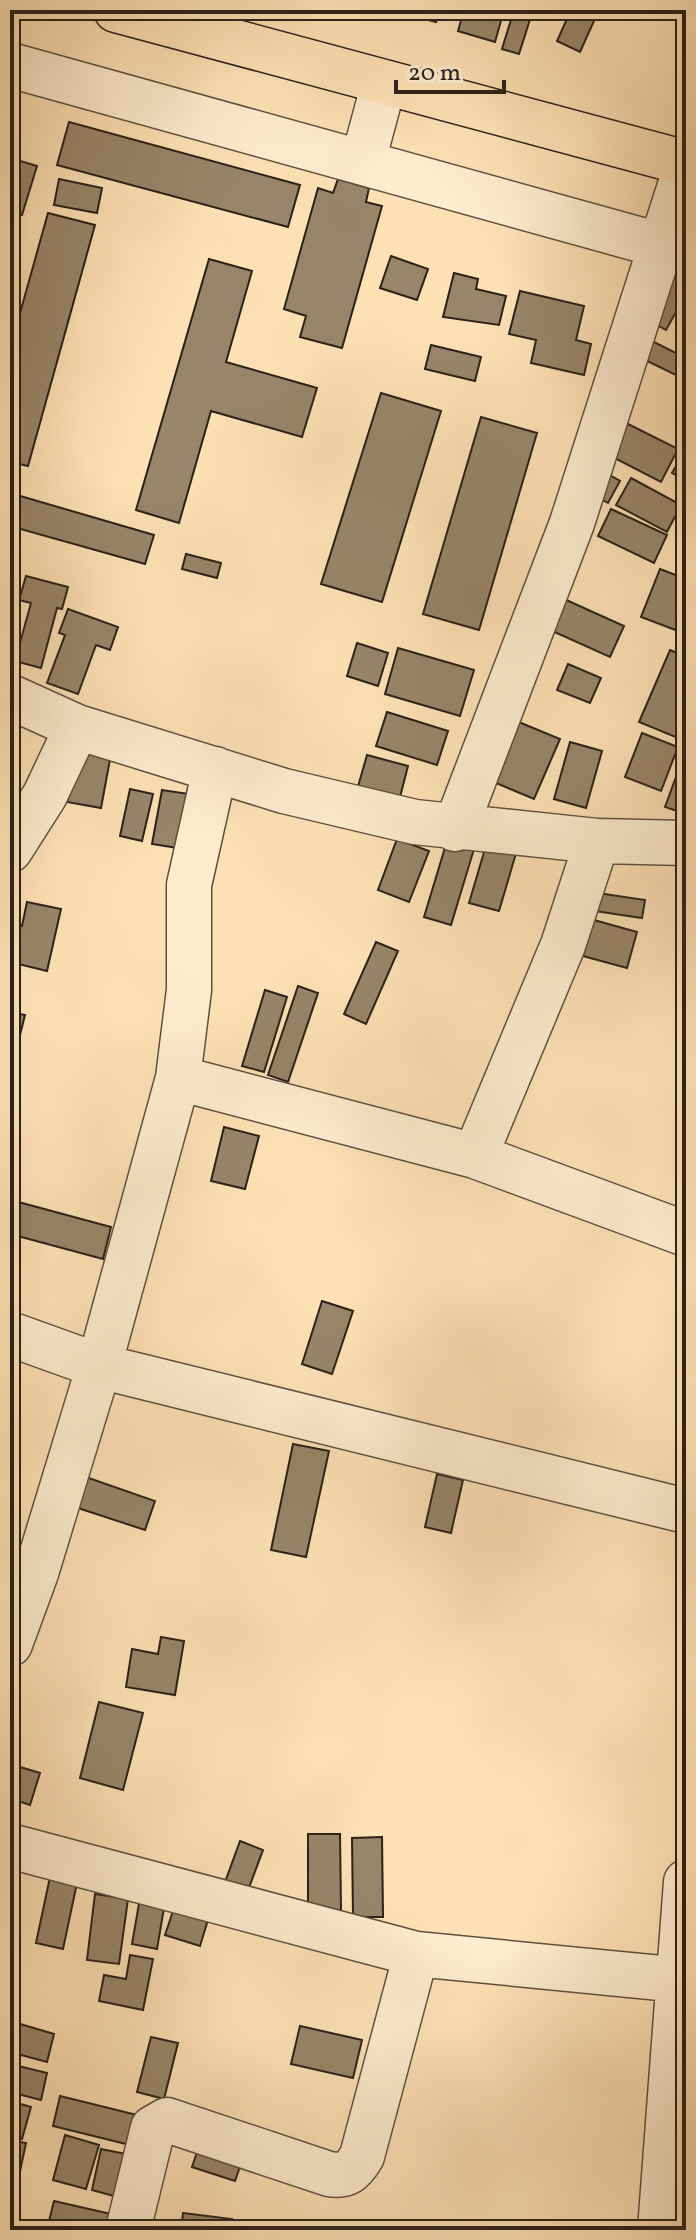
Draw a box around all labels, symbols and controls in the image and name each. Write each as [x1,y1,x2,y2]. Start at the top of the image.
scale bar [396,44,504,94]
text: 20 m [408,57,461,91]

